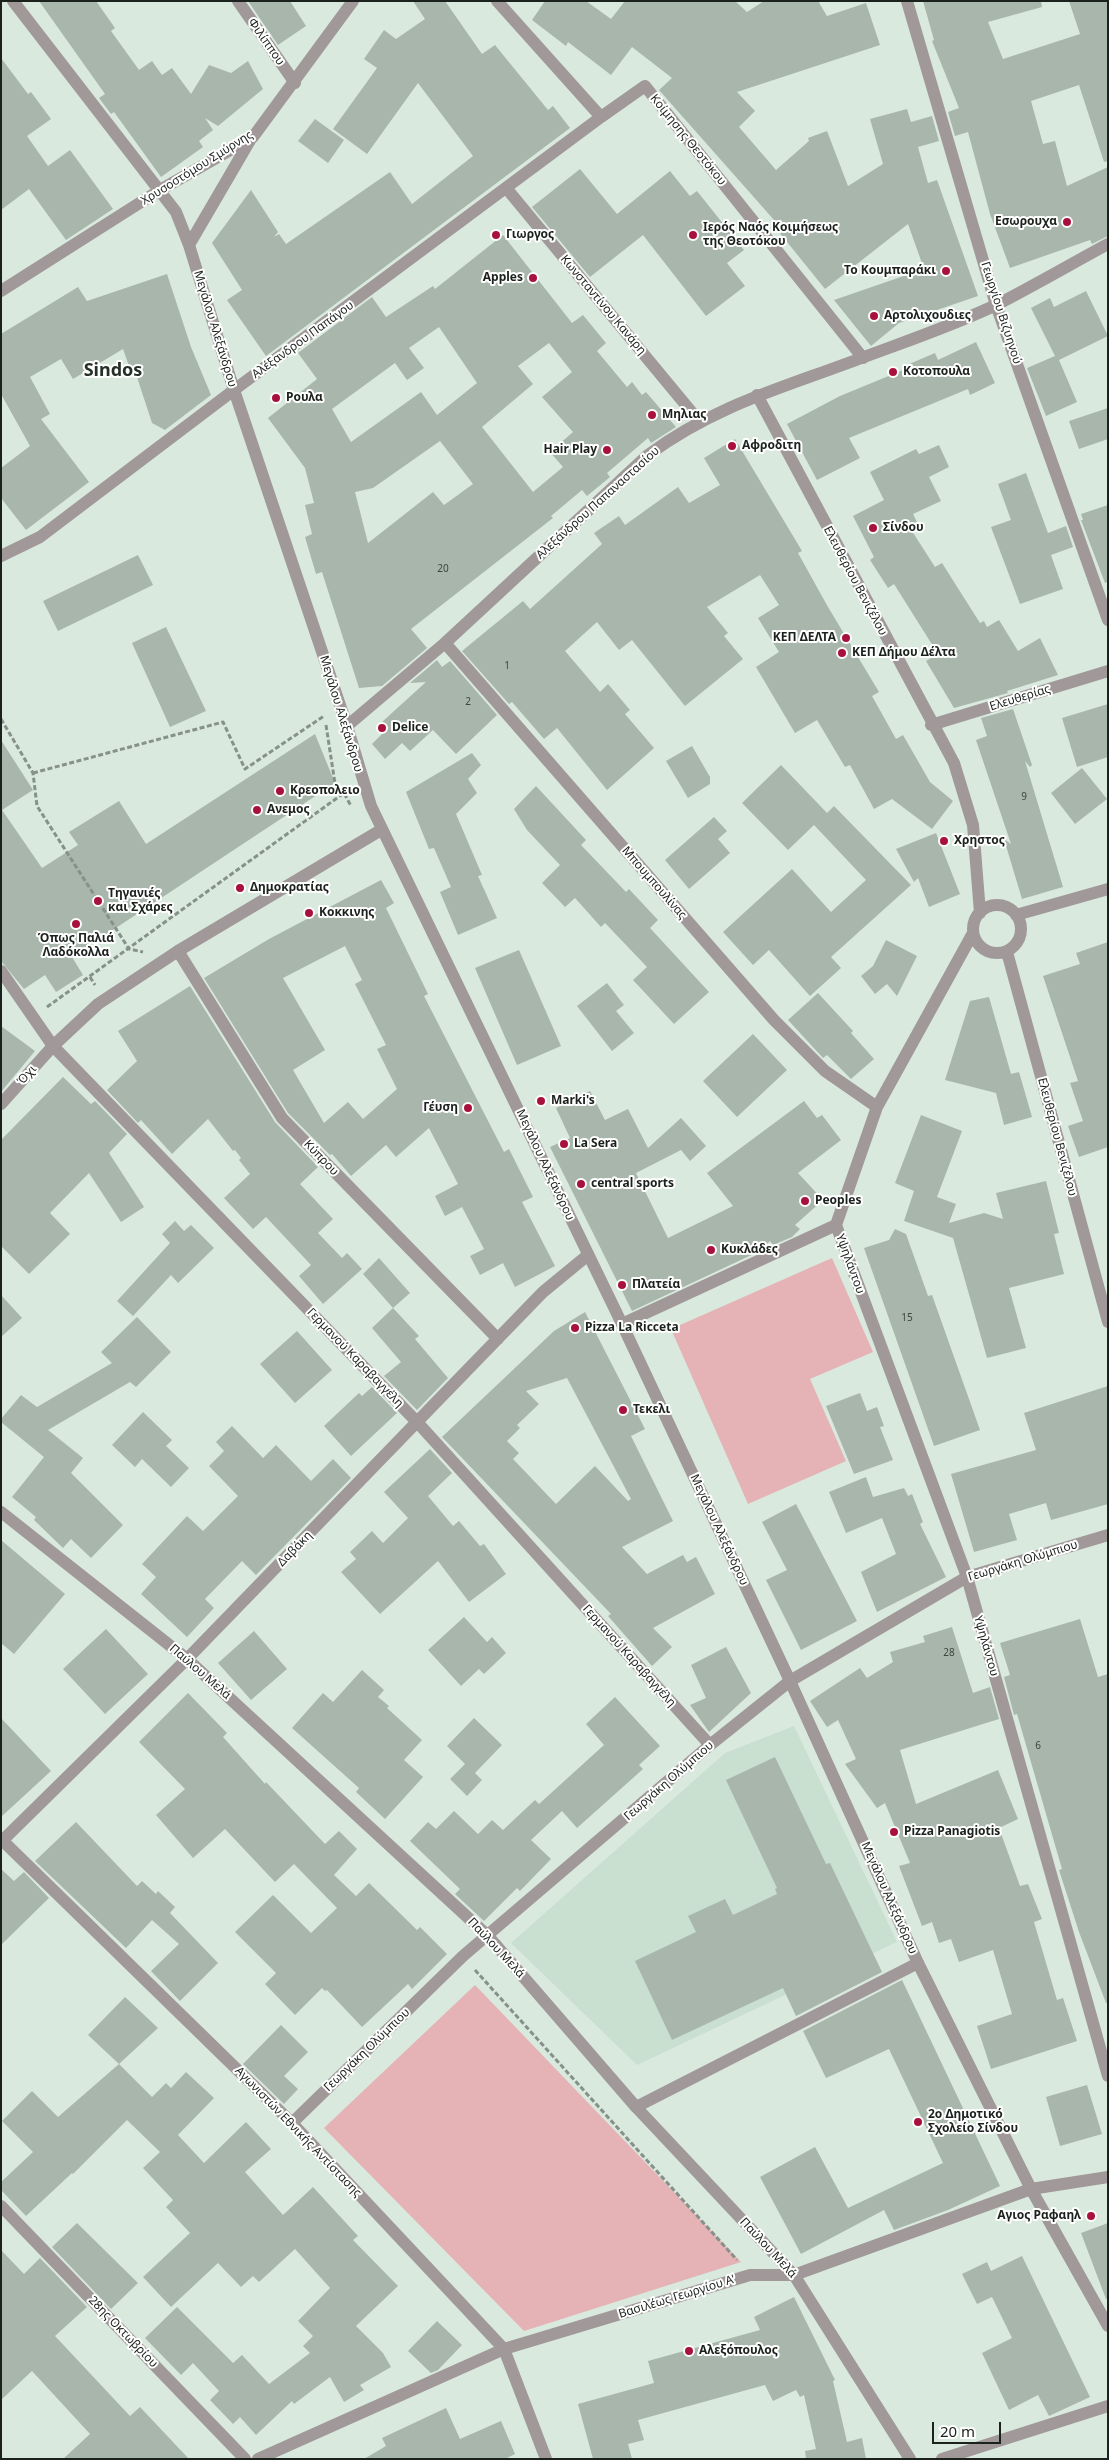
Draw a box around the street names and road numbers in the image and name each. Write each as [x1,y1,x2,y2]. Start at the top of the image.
street label: Φιλίππου [245,16,287,68]
street label: Κοίμησης Θεοτόκου [647,92,729,188]
street label: Χρυσοστόμου Σμύρνης [139,128,255,208]
street label: Κωνσταντίνου Κανάρη [557,252,649,358]
street label: Γεωργίου Βιζυηνού [978,260,1024,366]
street label: Μεγάλου Αλεξάνδρου [190,269,240,389]
street label: Αλέξανδρου Παπάγου [249,298,357,382]
street label: Αλεξάνδρου Παπαναστασίου [533,444,663,562]
street label: Ελευθερίου Βενιζέλου [820,524,890,638]
street label: Μεγάλου Αλεξάνδρου [316,654,366,774]
street label: Ελευθερίας [988,682,1052,714]
street label: Μπουμπουλίνας [619,844,689,922]
street label: Όχι [14,1062,40,1088]
street label: Ελευθερίου Βενιζέλου [1034,1076,1080,1198]
street label: Μεγάλου Αλεξάνδρου [513,1107,577,1223]
street label: Κύπρου [301,1137,341,1179]
street label: Υψηλάντου [833,1232,867,1296]
street label: Γερμανού Καραβαγγέλη [304,1305,406,1411]
street label: Μεγάλου Αλεξάνδρου [687,1472,751,1588]
street label: Δαβάκη [275,1528,315,1570]
street label: Γεωργάκη Ολύμπιου [966,1537,1080,1585]
street label: Γερμανού Καραβαγγέλη [579,1602,679,1710]
street label: Υψηλάντου [970,1614,1002,1678]
street label: Παύλου Μελά [166,1641,234,1703]
street label: Γεωργάκη Ολύμπιου [621,1738,717,1824]
street label: Μεγάλου Αλεξάνδρου [858,1840,920,1956]
street label: Παύλου Μελά [465,1915,527,1981]
street label: Γεωργάκη Ολύμπιου [321,2005,413,2095]
street label: Αγωνιστών Εθνικής Αντίστασης [232,2064,364,2200]
street label: Παύλου Μελά [737,2215,799,2281]
street label: Βασιλέως Γεωργίου Α' [617,2272,737,2322]
street label: 28ης Οκτωβρίου [85,2293,161,2371]

